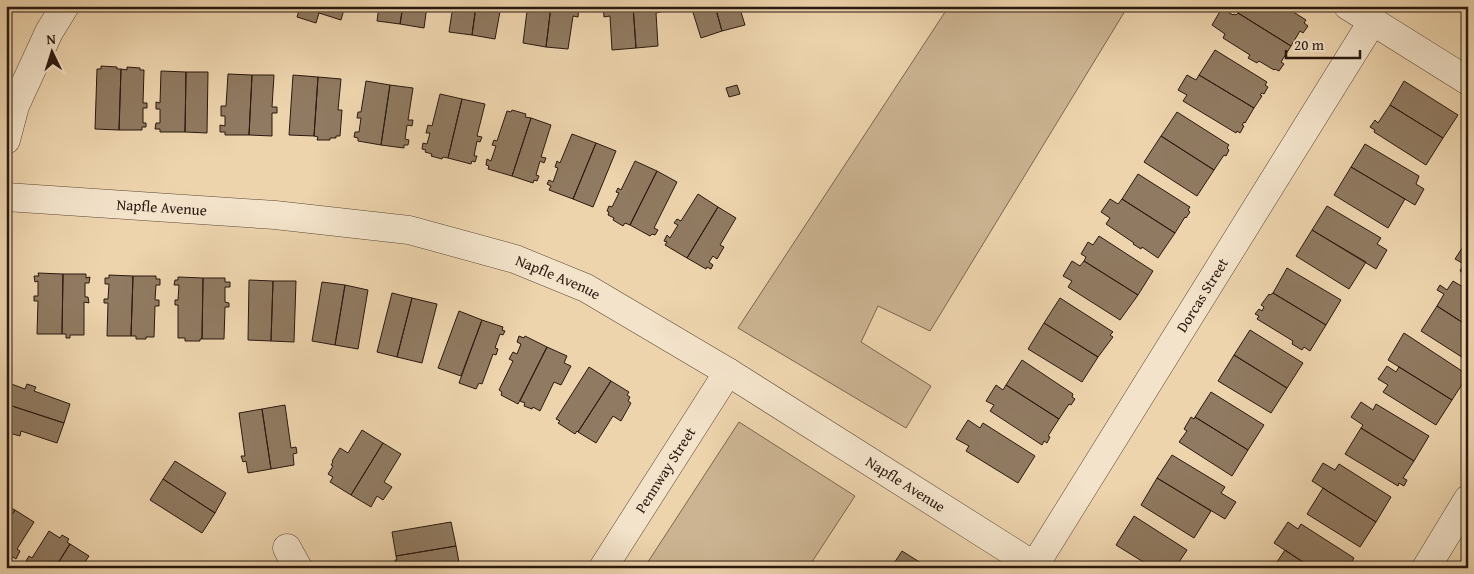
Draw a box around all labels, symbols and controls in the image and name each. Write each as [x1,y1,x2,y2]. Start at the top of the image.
north arrow [28,28,78,78]
scale bar [1286,28,1360,60]
text: N [46,29,57,49]
text: 20 m [1294,34,1325,55]
street label: Napfle Avenue [116,193,208,220]
street label: Napfle Avenue [513,249,605,304]
street label: Dorcas Street [1171,253,1233,336]
street label: Pennway Street [630,422,701,517]
street label: Napfle Avenue [862,451,950,517]

